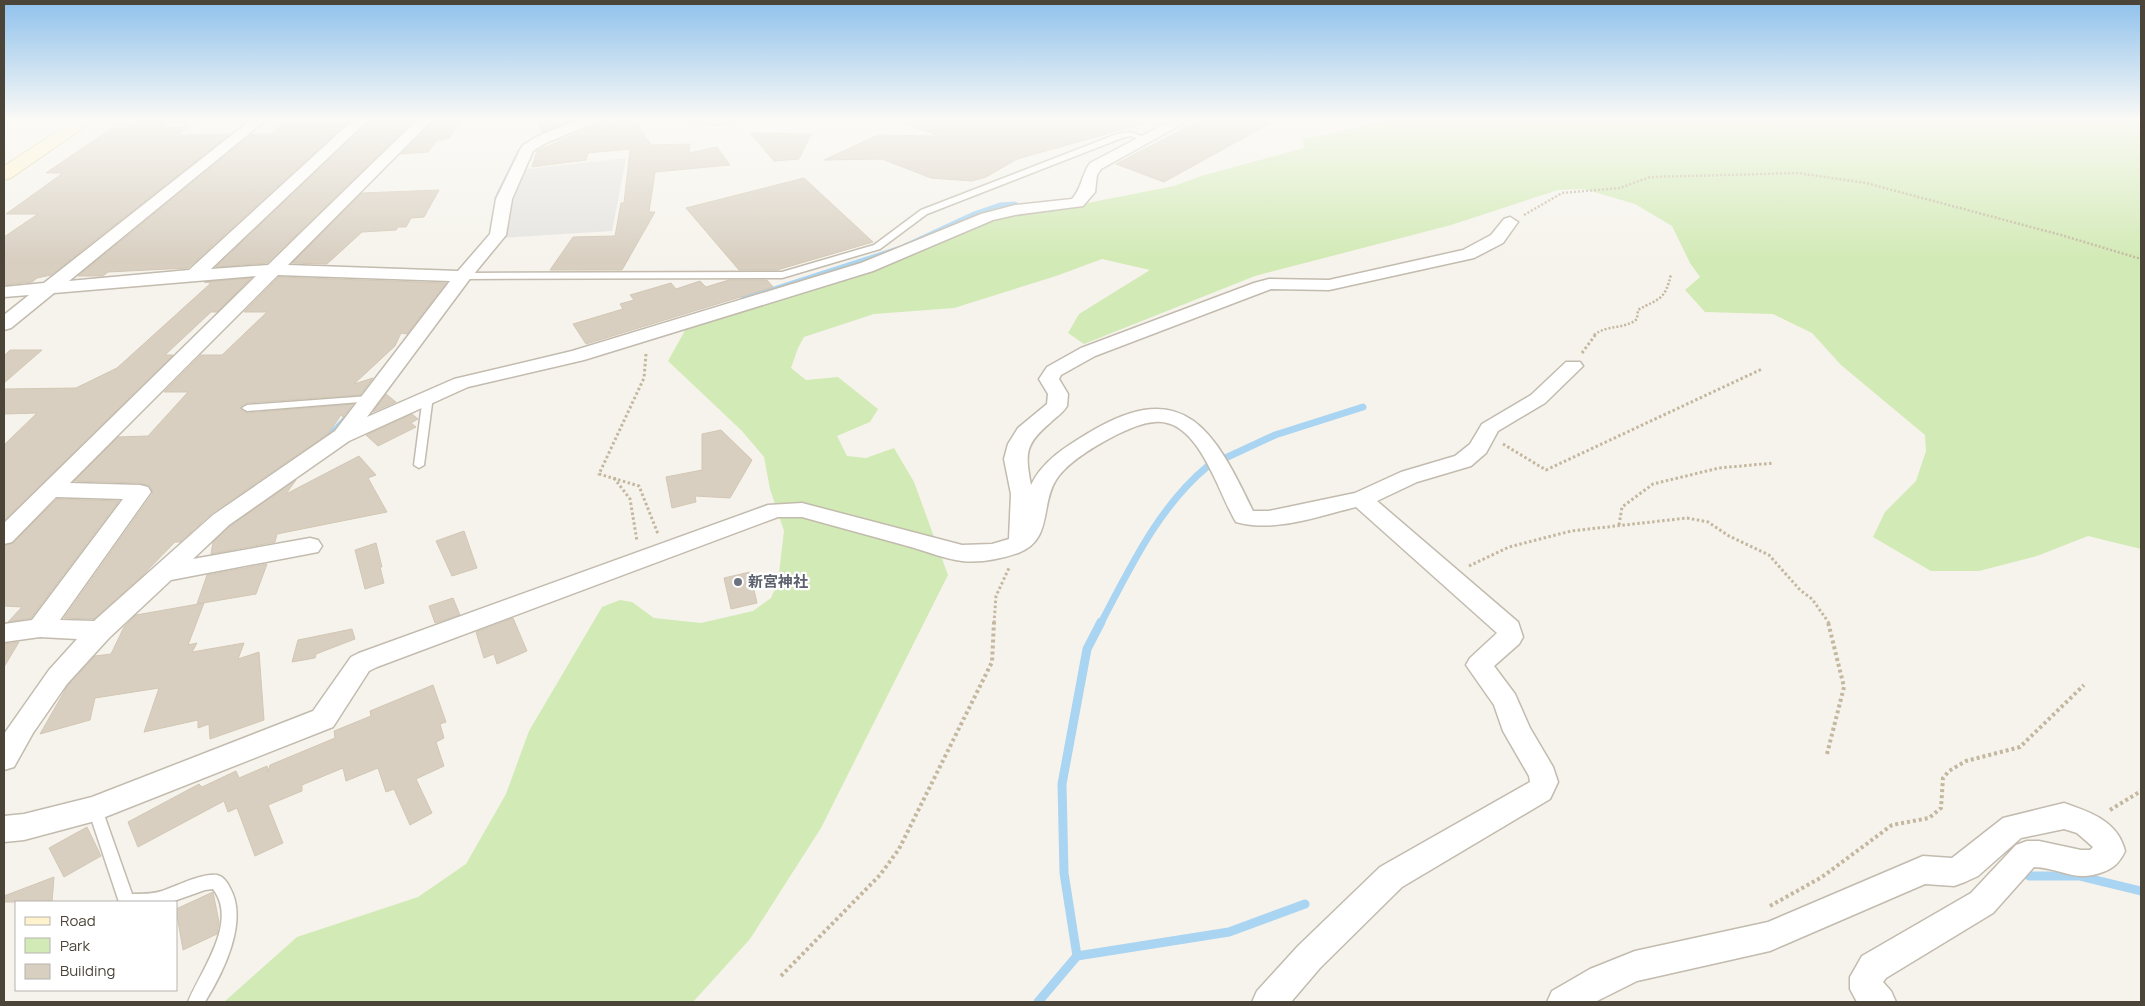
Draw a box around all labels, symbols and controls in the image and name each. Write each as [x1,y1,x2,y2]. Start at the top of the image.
place label: 新宮神社 [748,571,808,592]
marker: 新宮神社 [732,576,744,588]
legend [15,901,178,991]
text: Road [60,910,96,931]
text: Park [60,935,90,956]
text: Building [60,960,115,981]

